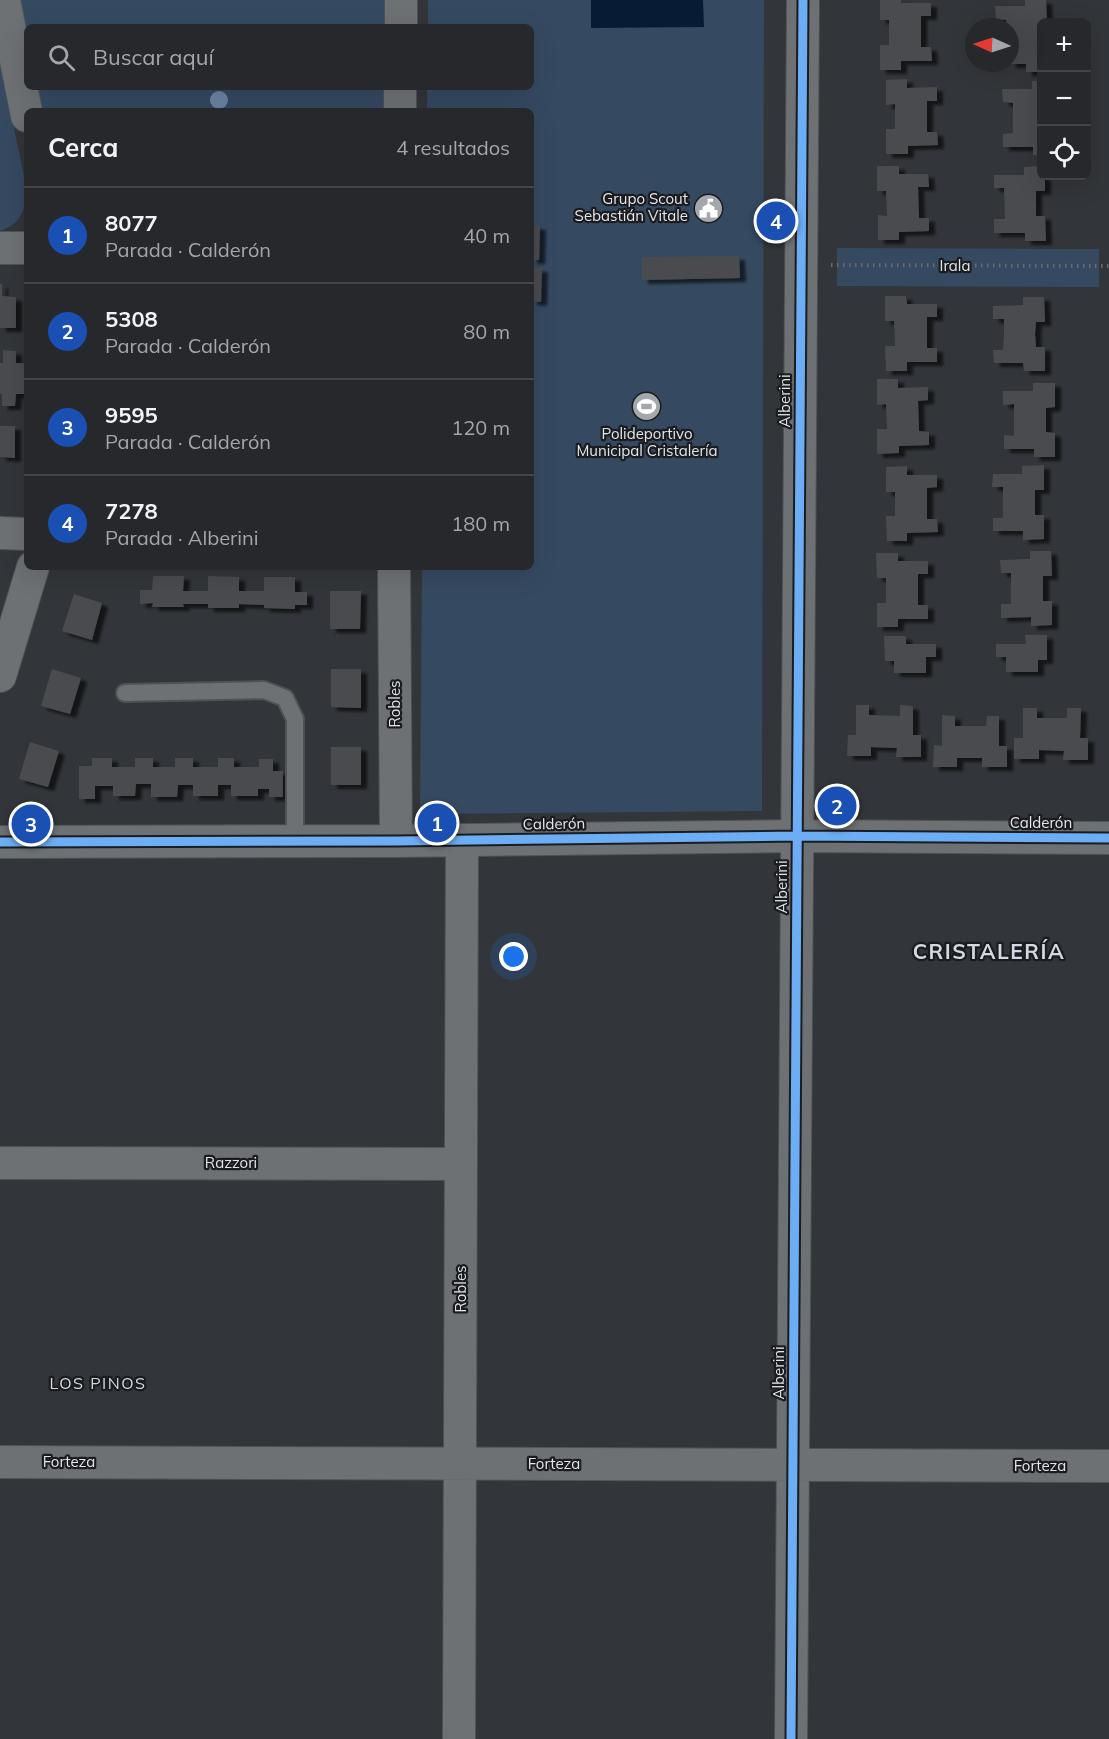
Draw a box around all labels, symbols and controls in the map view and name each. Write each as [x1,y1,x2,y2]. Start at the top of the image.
north arrow [965,18,1019,72]
map controls [1037,18,1091,180]
button: + [1037,18,1091,72]
search box [24,24,534,90]
icon: search [45,41,78,74]
text: Buscar aquí [93,43,214,71]
button: − [1037,72,1091,126]
button: locate [1037,126,1091,180]
text: Cerca [48,131,118,164]
text: 4 resultados [396,135,510,160]
place label: Grupo Scout Sebastián Vitale [575,189,688,225]
public building icon: Grupo Scout Sebastián Vitale [693,192,725,224]
pin: 4 [756,198,796,244]
text: 8077 [105,209,158,237]
text: 1 [62,223,74,248]
text: 40 m [463,223,510,248]
text: Parada · Calderón [105,237,271,262]
street label: Irala [940,256,970,275]
text: 5308 [105,305,158,333]
text: 2 [62,319,74,344]
text: 80 m [463,319,510,344]
text: Parada · Calderón [105,333,271,358]
street label: Alberini [775,374,794,428]
sports icon: Polideportivo Municipal Cristalería [631,391,663,423]
text: 9595 [105,401,158,429]
text: 3 [62,415,74,440]
text: 120 m [451,415,510,440]
place label: Polideportivo Municipal Cristalería [576,424,718,460]
text: Parada · Calderón [105,429,271,454]
text: 7278 [105,497,158,525]
text: 4 [62,511,74,536]
text: 180 m [451,511,510,536]
text: Parada · Alberini [105,525,259,550]
street label: Robles [385,681,404,727]
pin: 2 [818,784,856,828]
pin: 1 [418,800,456,846]
pin: 3 [12,802,51,846]
street label: Calderón [523,813,585,834]
street label: Calderón [1010,813,1072,832]
street label: Alberini [772,860,791,914]
district label: CRISTALERÍA [913,938,1065,964]
your location [499,942,528,971]
street label: Razzori [205,1153,257,1172]
street label: Robles [451,1266,470,1312]
street label: Alberini [769,1346,788,1400]
district label: LOS PINOS [50,1373,146,1393]
street label: Forteza [43,1452,95,1471]
street label: Forteza [528,1454,580,1473]
street label: Forteza [1014,1456,1066,1475]

